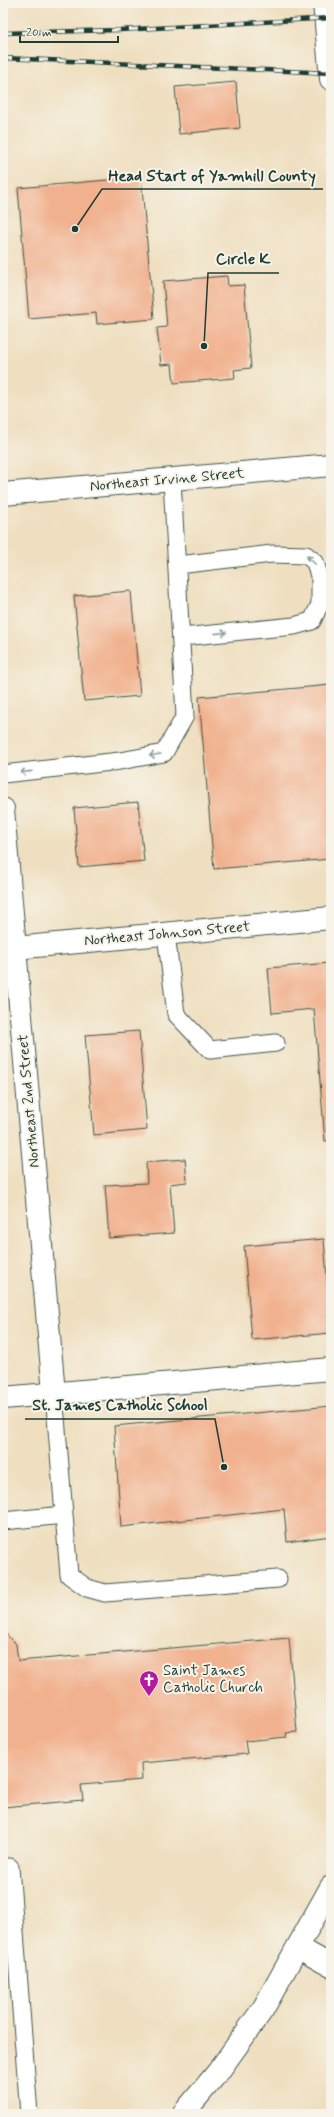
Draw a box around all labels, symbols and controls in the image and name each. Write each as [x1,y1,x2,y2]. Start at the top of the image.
scale bar [20,18,118,44]
text: 20 m [26,25,52,41]
callout: Head Start of Yamhill County [102,161,323,189]
text: Head Start of Yamhill County [108,166,316,187]
callout: Circle K [208,245,279,273]
text: Circle K [216,249,271,270]
street label: Northeast Irvine Street [89,463,245,497]
one-way arrow [306,555,315,565]
one-way arrow [214,630,227,637]
one-way arrow [149,751,162,759]
one-way arrow [20,768,33,775]
street label: Northeast Johnson Street [83,917,251,951]
street label: Northeast 2nd Street [13,1033,45,1169]
callout: St. James Catholic School [25,1391,215,1419]
text: St. James Catholic School [32,1395,208,1416]
place label: Saint James Catholic Church [163,1661,263,1698]
church icon: Saint James Catholic Church [138,1669,160,1697]

